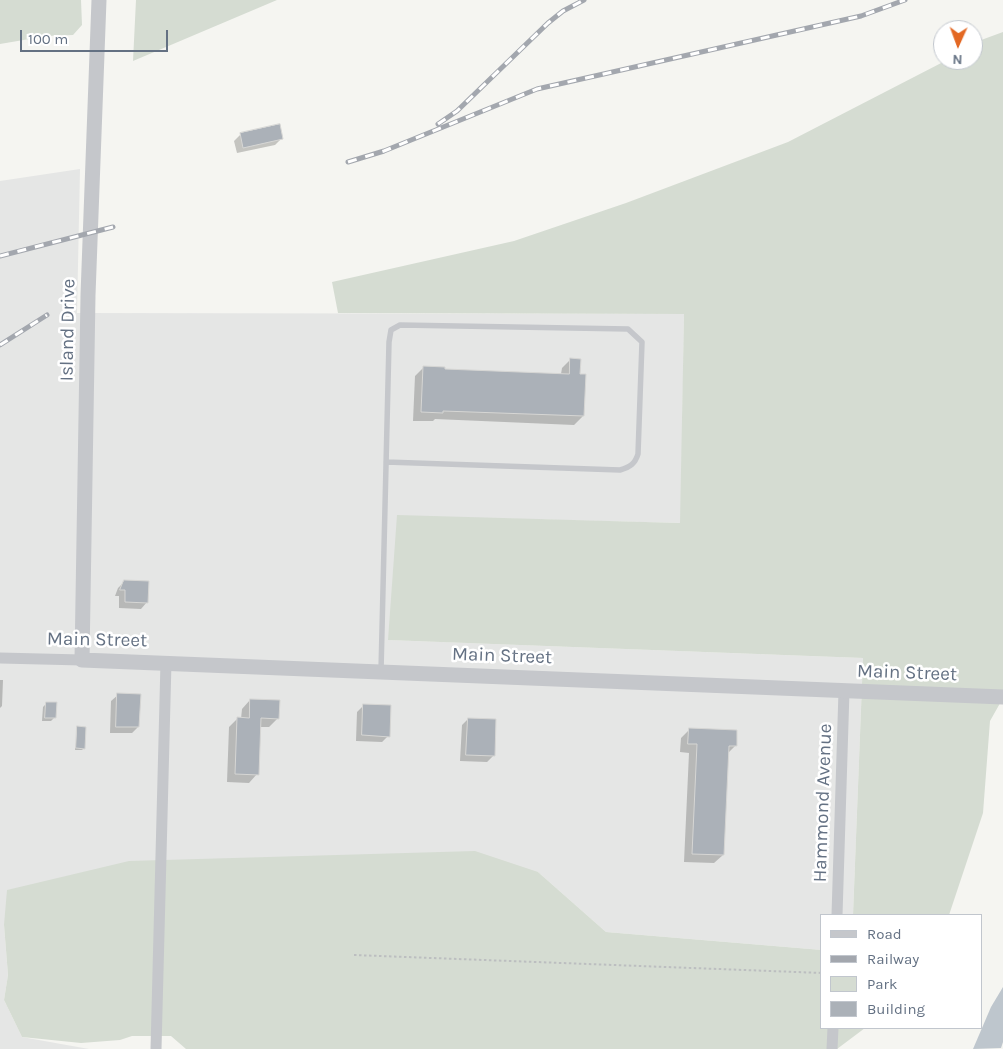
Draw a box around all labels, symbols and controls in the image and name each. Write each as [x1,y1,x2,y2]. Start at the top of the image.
scale bar [22,20,170,52]
north arrow [933,20,983,70]
text: 100 m [28,30,68,48]
text: N [952,51,963,68]
street label: Island Drive [56,278,80,382]
street label: Main Street [47,628,147,652]
street label: Main Street [451,643,553,669]
street label: Main Street [856,660,958,686]
street label: Hammond Avenue [809,723,837,883]
legend [820,914,983,1029]
text: Road [867,925,902,943]
text: Railway [867,950,919,968]
text: Park [867,975,897,993]
text: Building [867,1000,925,1018]

